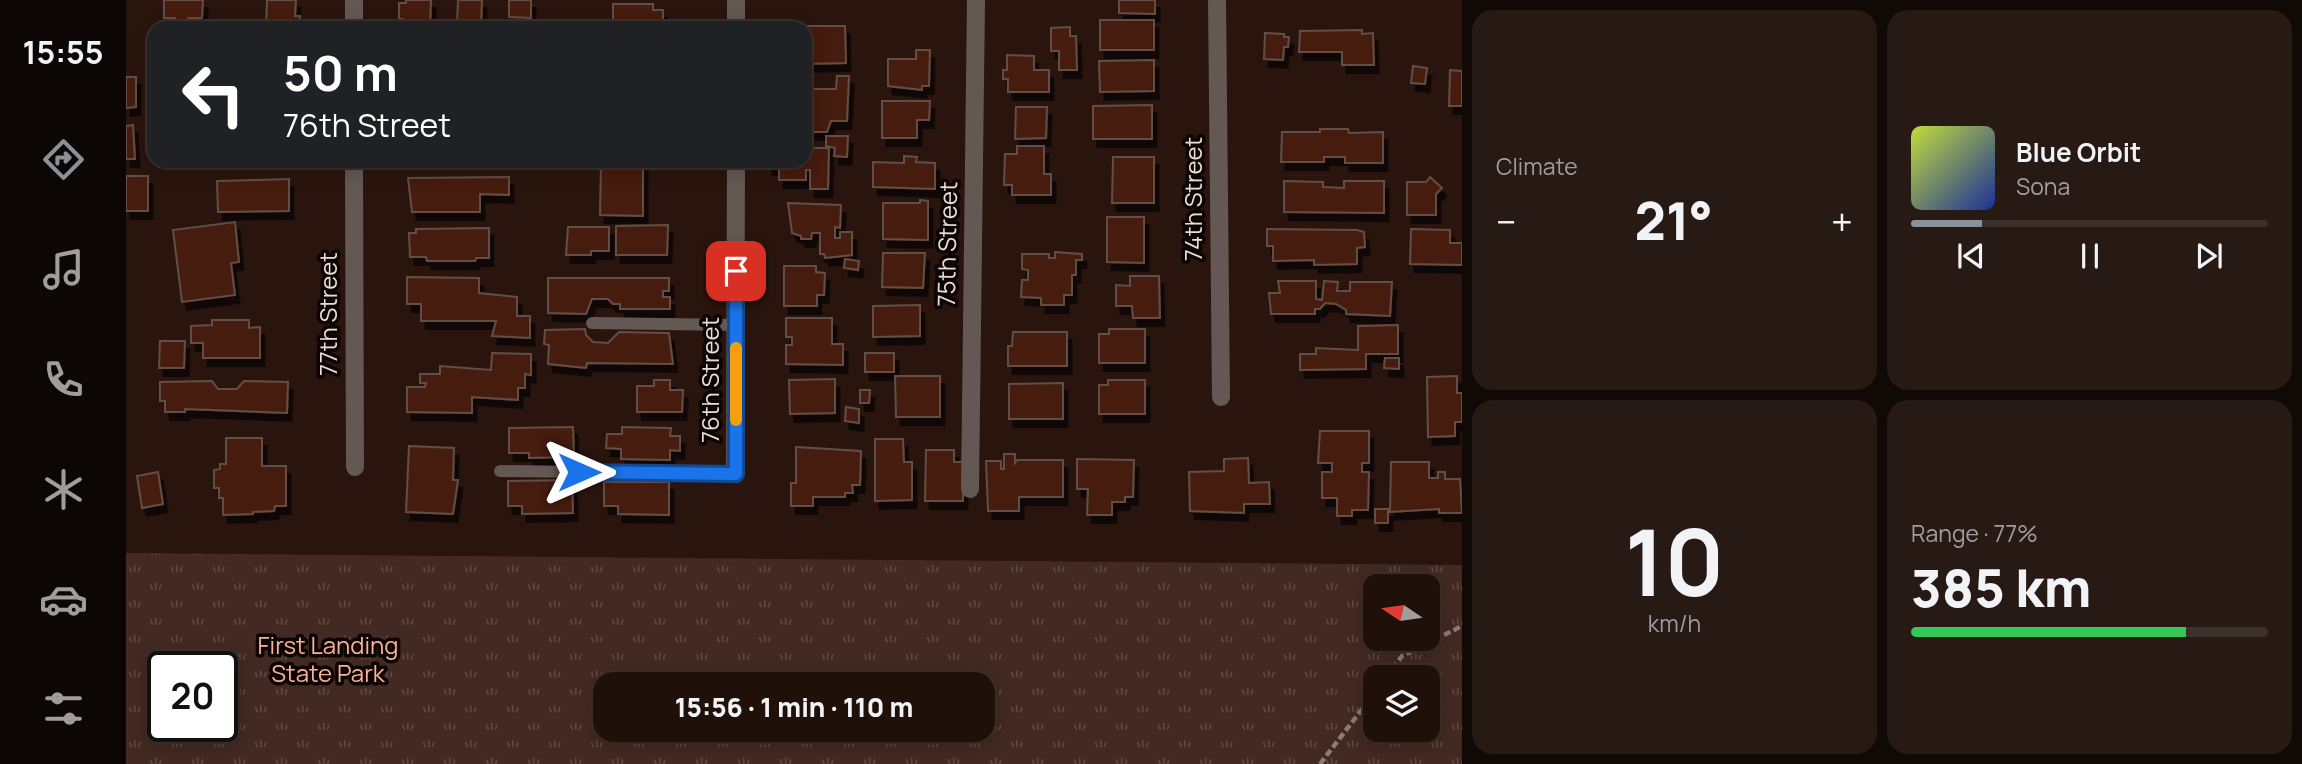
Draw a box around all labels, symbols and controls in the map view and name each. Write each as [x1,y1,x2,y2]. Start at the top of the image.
text: 15:55 [22,30,104,74]
text: 50 m [283,39,398,106]
icon: left [168,49,259,140]
text: 76th Street [283,103,451,147]
text: Blue Orbit [2016,134,2141,170]
icon: directions [39,135,88,184]
street label: 74th Street [1176,137,1209,261]
text: Climate [1496,150,1578,182]
text: Sona [2016,170,2070,202]
street label: 75th Street [929,181,964,307]
text: 21° [1635,185,1713,256]
text: − [1496,195,1517,247]
text: + [1831,195,1853,247]
icon: previous [1952,237,1990,275]
icon: pause [2071,237,2109,275]
icon: next [2190,237,2228,275]
pin [706,241,766,301]
icon: music [39,245,88,294]
street label: 77th Street [311,252,344,376]
icon: arrive [717,252,755,290]
street label: 76th Street [693,317,726,443]
icon: phone [39,355,88,404]
position arrow [542,435,616,509]
icon: climate [39,465,88,514]
text: 10 [1625,499,1724,623]
text: Range · 77% [1911,517,2038,549]
text: 385 km [1911,552,2092,623]
north arrow [1363,574,1440,651]
map controls [1363,574,1440,742]
icon: car [39,575,88,624]
text: km/h [1648,607,1701,639]
park label: First Landing State Park [258,628,398,689]
speed limit sign: 20 [147,651,238,742]
button: layers [1363,665,1440,742]
icon: filters [39,684,88,733]
text: 15:56 · 1 min · 110 m [675,689,913,725]

